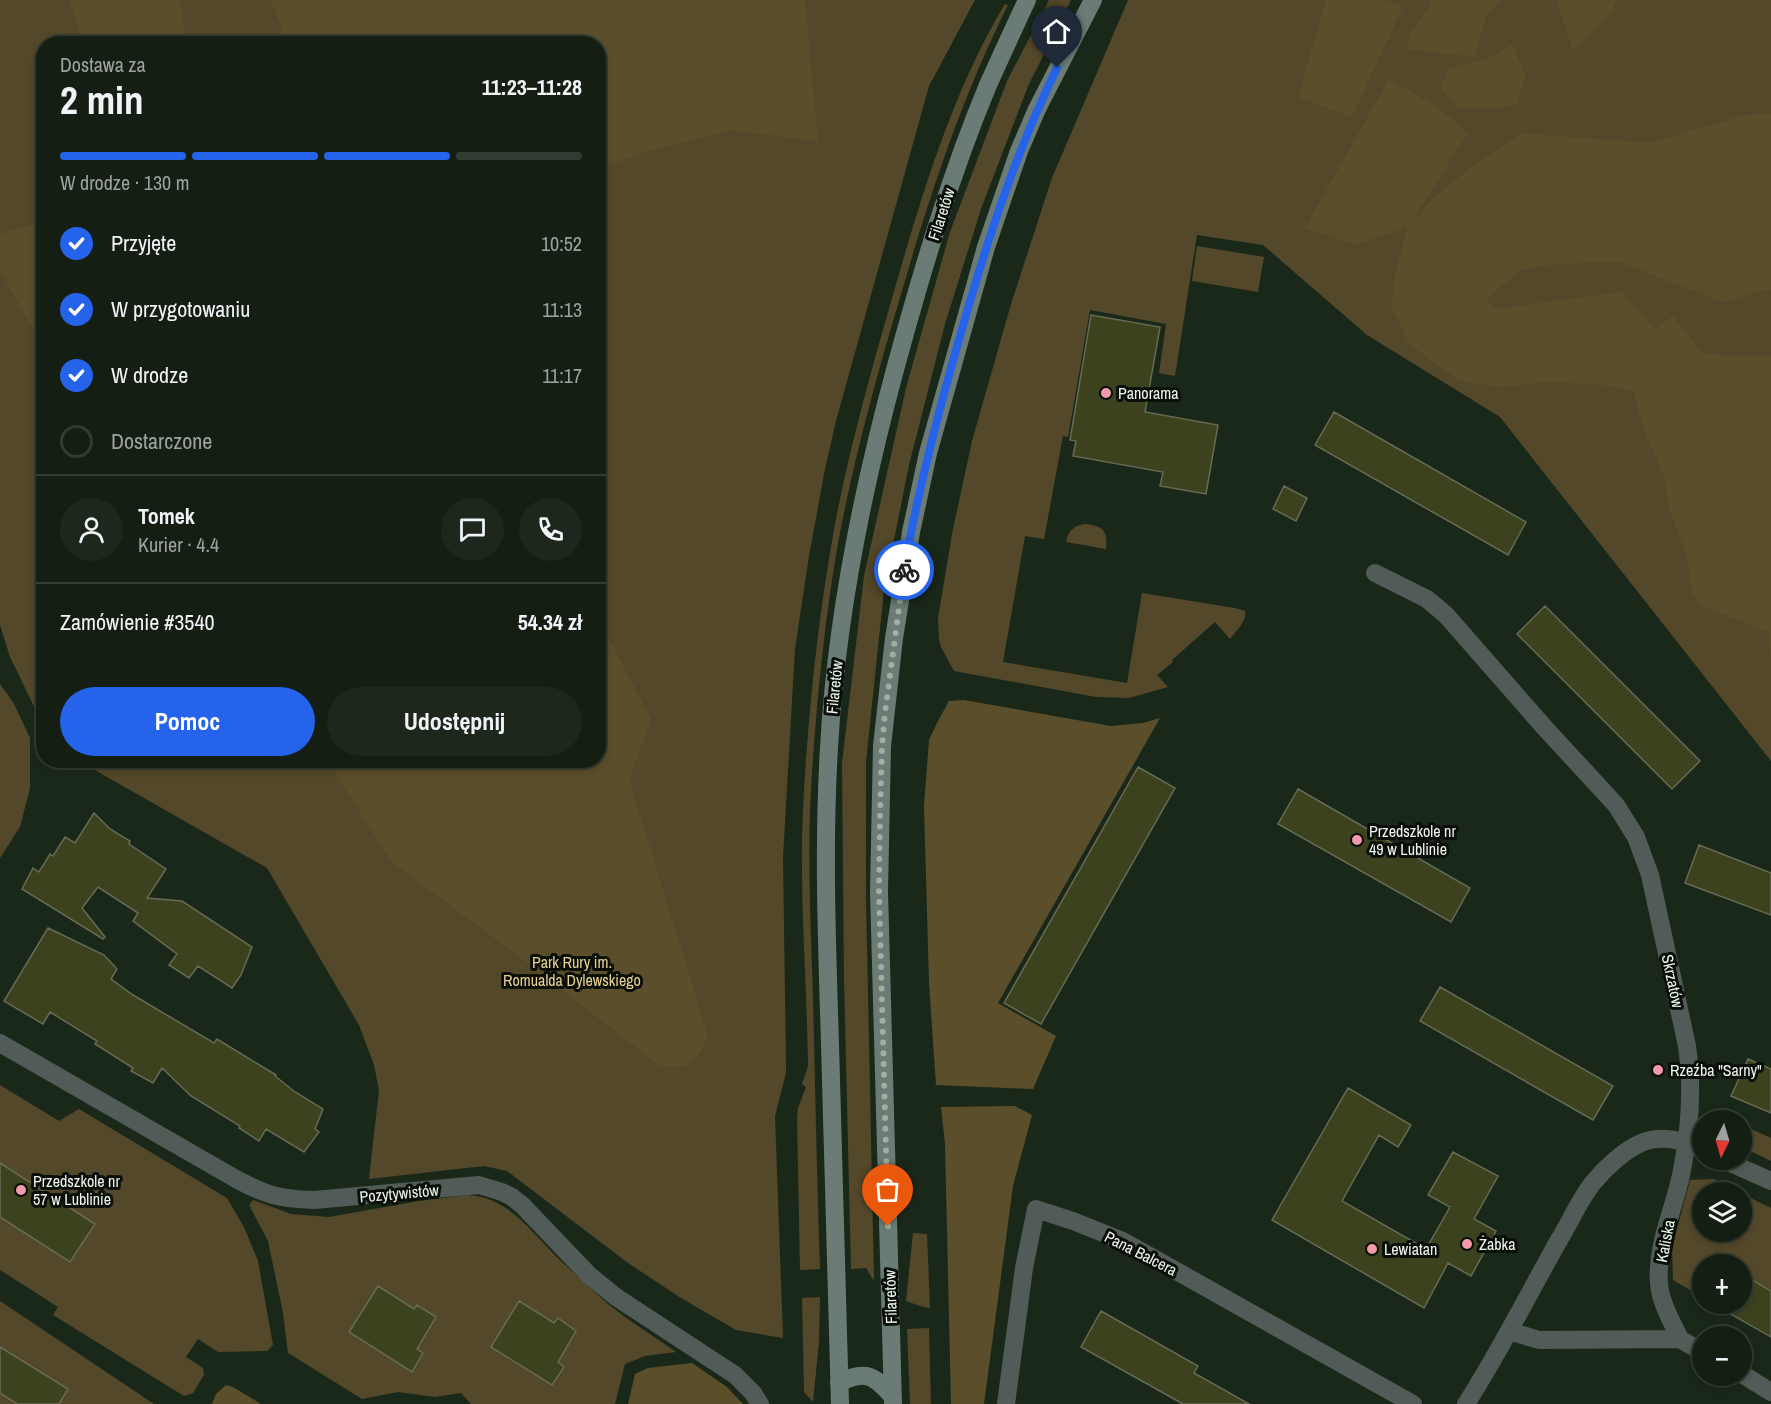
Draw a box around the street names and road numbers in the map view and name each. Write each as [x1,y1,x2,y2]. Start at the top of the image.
street label: Filaretów [922,184,960,243]
street label: Filaretów [820,658,848,715]
street label: Skrzatów [1657,952,1689,1010]
street label: Pozytywistów [358,1179,440,1207]
street label: Kaliska [1650,1217,1680,1264]
street label: Pana Balcera [1101,1225,1182,1281]
street label: Filaretów [878,1269,902,1324]

